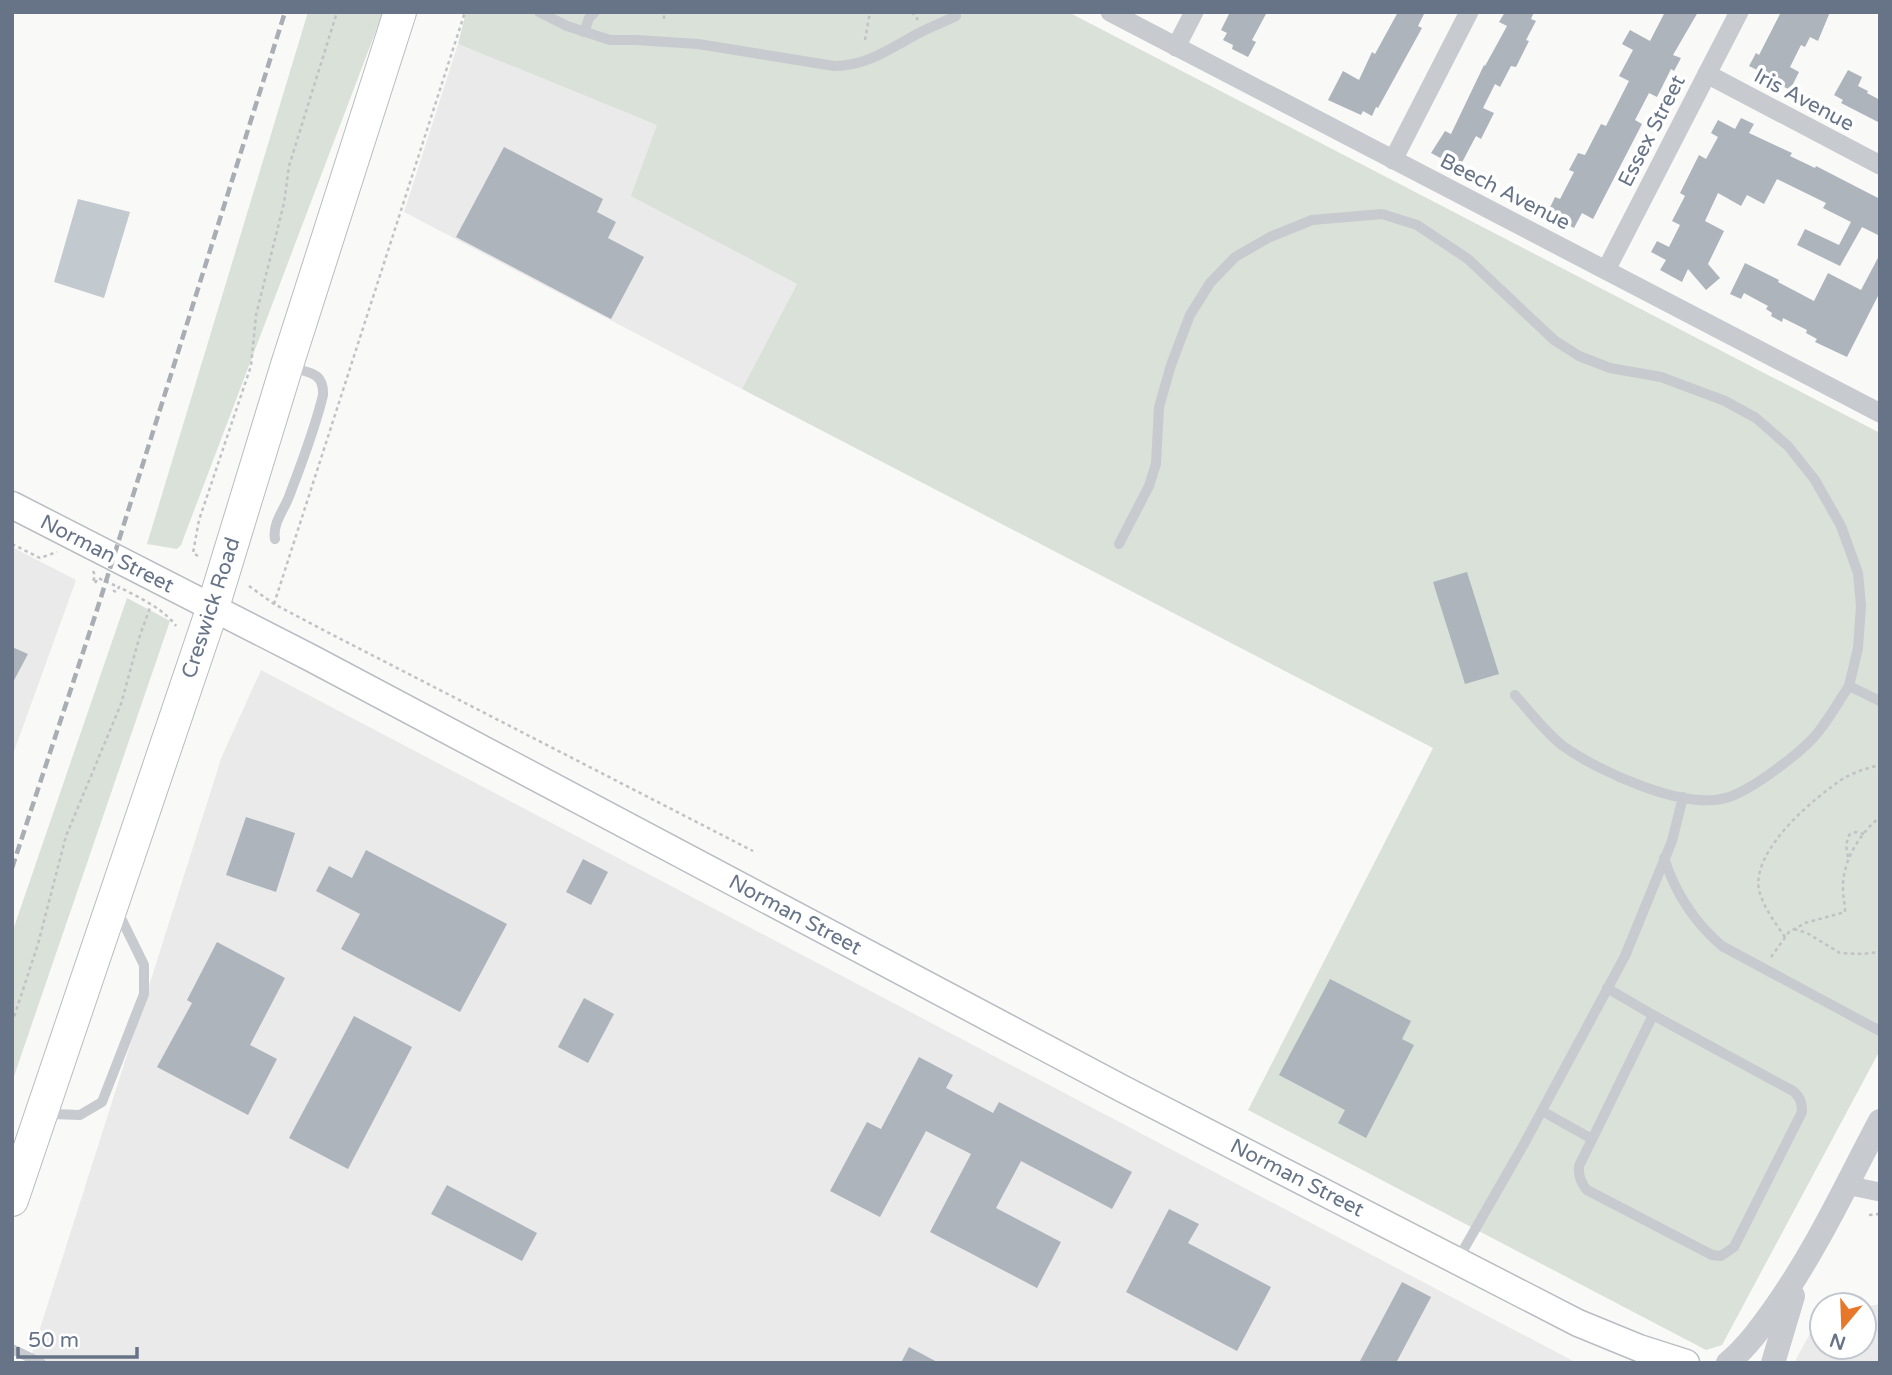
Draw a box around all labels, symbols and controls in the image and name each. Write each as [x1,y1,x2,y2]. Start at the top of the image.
street label: Iris Avenue [1750,63,1858,137]
street label: Essex Street [1613,71,1691,191]
street label: Beech Avenue [1436,148,1574,236]
street label: Norman Street [36,510,178,598]
street label: Creswick Road [176,534,246,682]
street label: Norman Street [724,870,866,960]
street label: Norman Street [1226,1134,1368,1222]
north arrow [1808,1291,1878,1361]
scale bar [18,1316,136,1360]
text: 50 m [28,1328,79,1353]
text: N [1827,1328,1849,1354]

